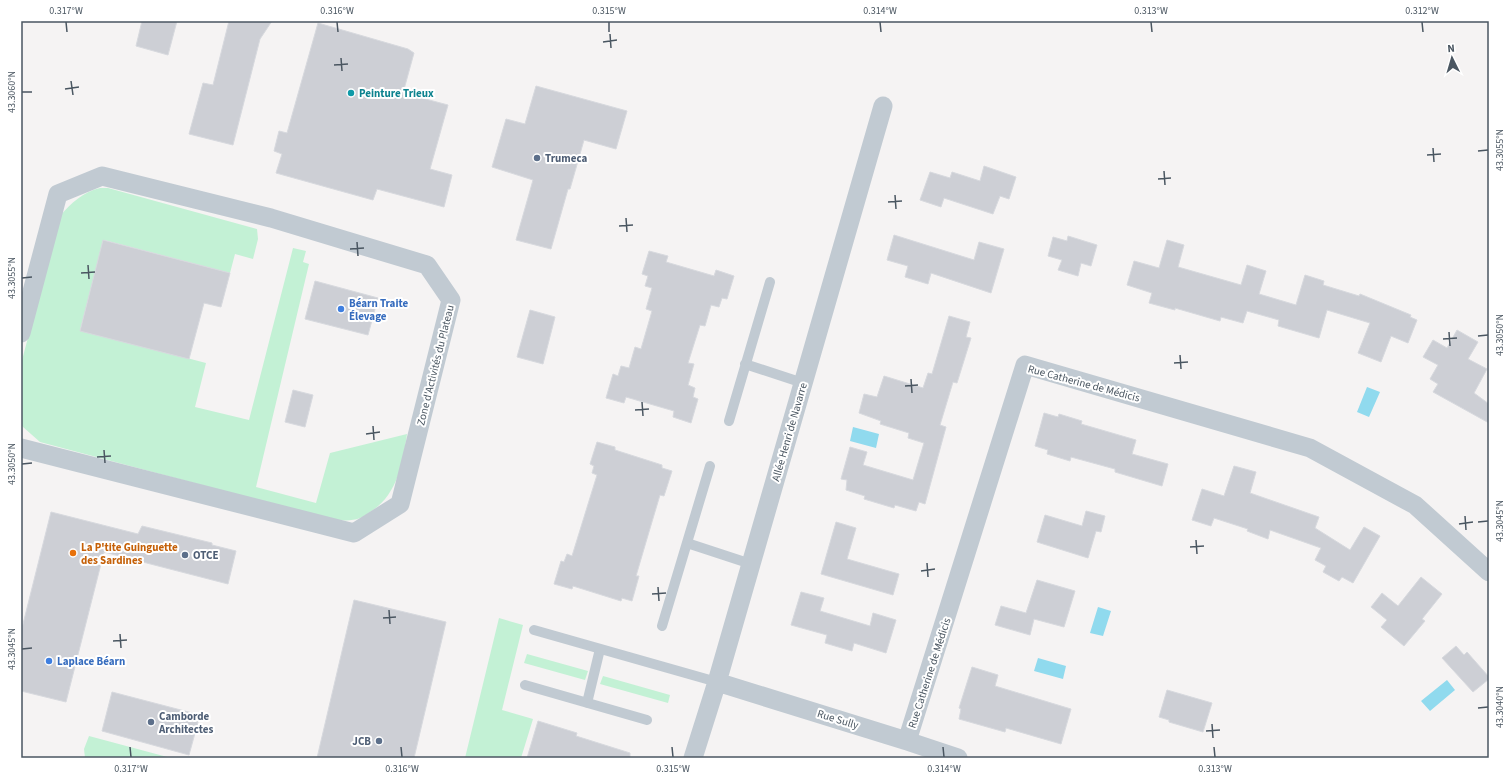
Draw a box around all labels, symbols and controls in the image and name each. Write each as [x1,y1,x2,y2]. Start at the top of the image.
text: 0.317°W [49,4,83,18]
text: 0.316°W [320,4,354,18]
text: 0.315°W [592,4,626,18]
text: 0.314°W [863,4,897,18]
text: 0.313°W [1134,4,1168,18]
text: 0.312°W [1405,4,1439,18]
north arrow [1432,38,1472,78]
text: N [1447,41,1455,56]
text: 43.3060°N [5,71,19,113]
place label: Peinture Trieux [359,86,434,101]
marker: Peinture Trieux [346,88,356,98]
text: 43.3055°N [1493,129,1507,171]
place label: Trumeca [545,151,587,166]
marker: Trumeca [532,153,542,163]
text: 43.3055°N [5,257,19,299]
place label: Béarn Traite Élevage [349,296,408,324]
street label: Zone d'Activités du Plateau [413,303,458,427]
marker: Béarn Traite Élevage [336,304,346,314]
text: 43.3050°N [1493,314,1507,356]
street label: Rue Catherine de Médicis [1026,361,1142,406]
street label: Allée Henri de Navarre [768,381,811,483]
text: 43.3050°N [5,443,19,485]
text: 43.3045°N [1493,500,1507,542]
place label: La P'tite Guinguette des Sardines [81,540,178,568]
marker: La P'tite Guinguette des Sardines [68,548,78,558]
place label: OTCE [193,548,218,563]
marker: OTCE [180,550,190,560]
street label: Rue Catherine de Médicis [905,616,955,730]
text: 43.3045°N [5,628,19,670]
place label: Laplace Béarn [57,654,125,669]
marker: Laplace Béarn [44,656,54,666]
text: 43.3040°N [1493,686,1507,728]
street label: Rue Sully [815,706,860,733]
place label: Camborde Architectes [158,709,213,737]
marker: Camborde Architectes [146,717,156,727]
place label: JCB [352,734,371,749]
marker: JCB [374,736,384,746]
text: 0.317°W [114,762,148,776]
text: 0.316°W [385,762,419,776]
text: 0.315°W [656,762,690,776]
text: 0.314°W [927,762,961,776]
text: 0.313°W [1198,762,1232,776]

